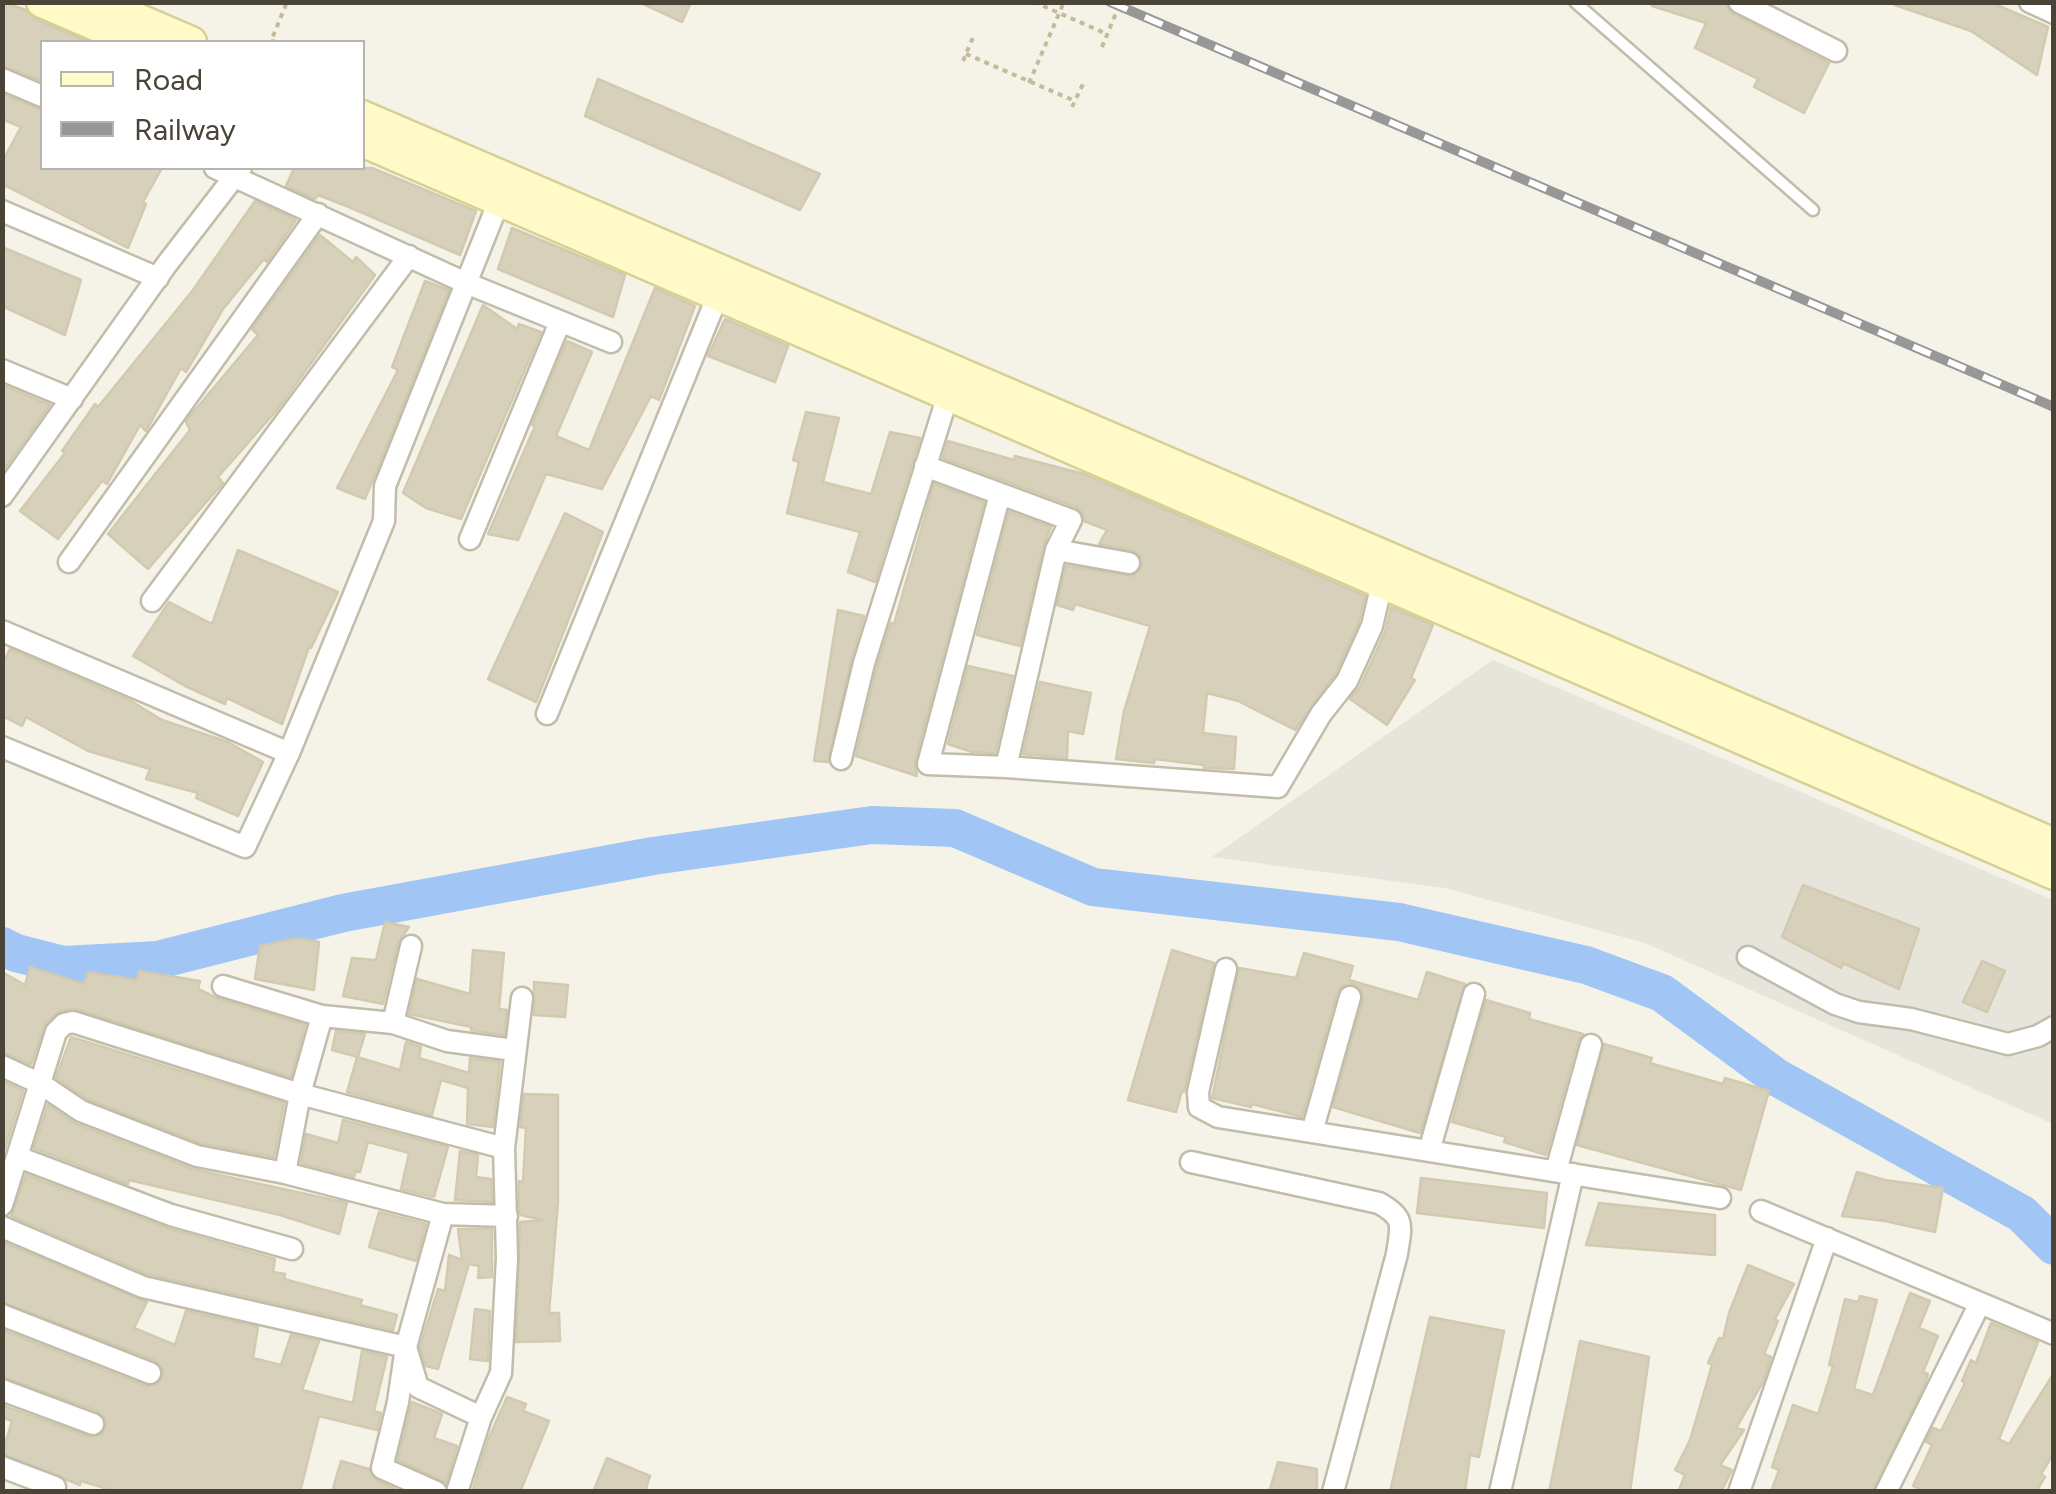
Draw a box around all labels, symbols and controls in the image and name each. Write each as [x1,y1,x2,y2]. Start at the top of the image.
legend [40,40,365,170]
text: Road [134,61,203,98]
text: Railway [134,111,236,148]

